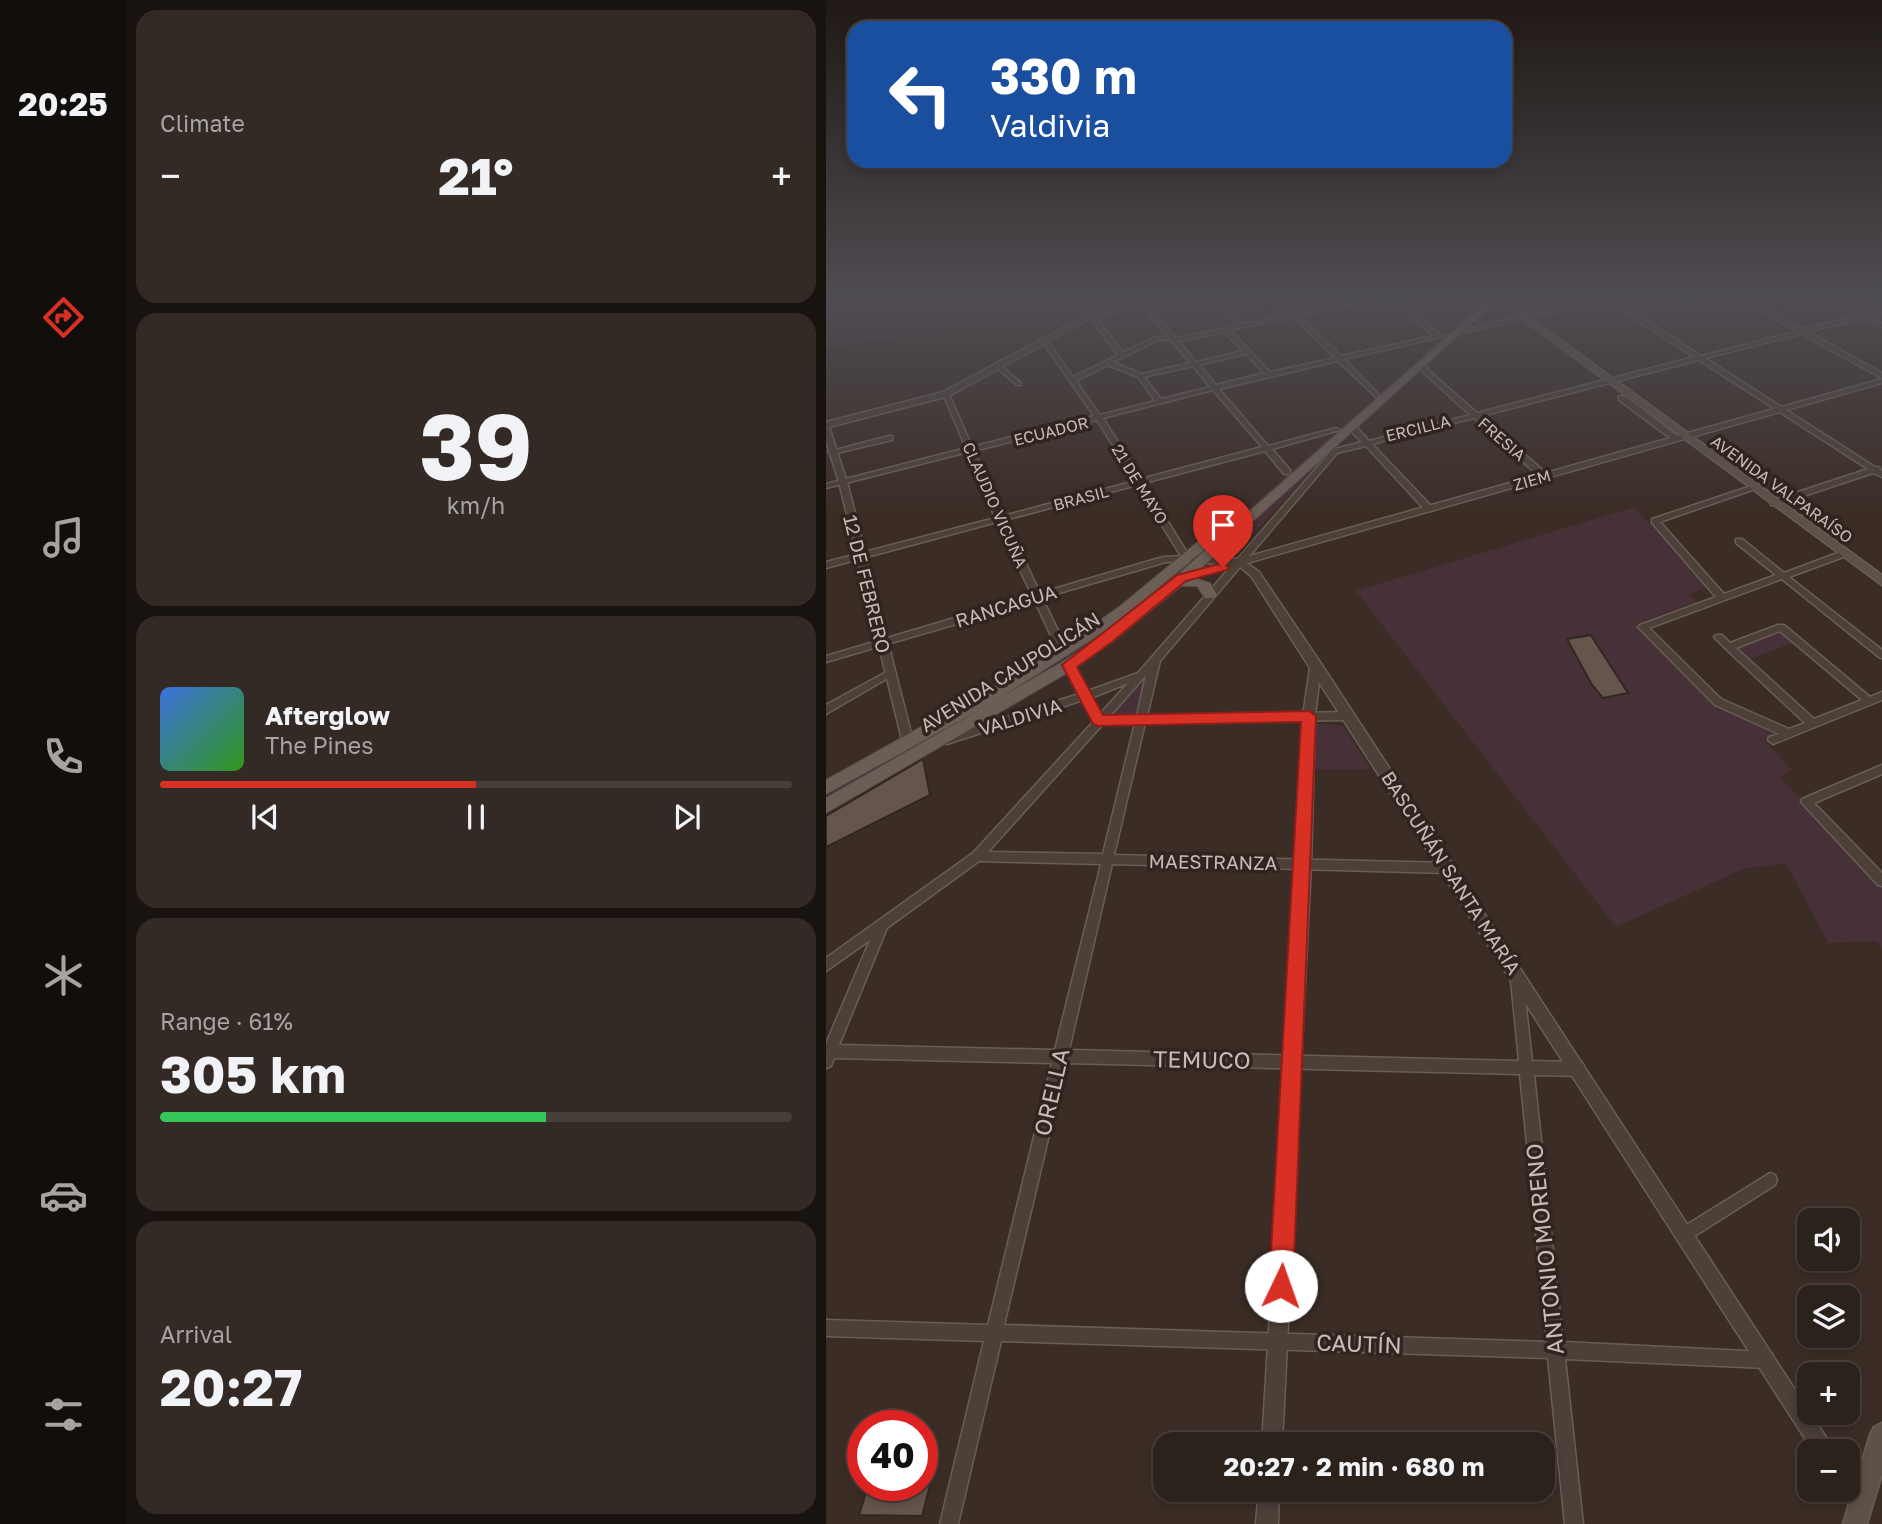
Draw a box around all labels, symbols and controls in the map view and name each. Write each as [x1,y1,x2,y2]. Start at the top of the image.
text: 330 m [990,46,1137,105]
icon: left [875,49,966,140]
text: 20:25 [18,85,108,123]
text: Valdivia [990,106,1110,144]
text: Climate [160,109,245,137]
text: 21° [438,144,514,206]
text: − [160,153,181,198]
text: + [771,153,792,198]
icon: directions [39,293,88,342]
text: 39 [419,391,533,500]
street label: ERCILLA [1384,410,1453,446]
street label: ECUADOR [1012,412,1091,450]
street label: FRESIA [1474,413,1530,465]
street label: AVENIDA VALPARAÍSO [1707,431,1857,547]
street label: CLAUDIO VICUÑA [958,439,1032,571]
street label: 21 DE MAYO [1108,440,1172,528]
street label: ZIEM [1511,465,1553,495]
street label: BRASIL [1051,481,1111,515]
text: km/h [447,491,505,519]
pin [1193,495,1253,567]
icon: arrive [1204,506,1242,544]
street label: 12 DE FEBRERO [839,512,896,655]
icon: music [39,513,88,562]
street label: RANCAGUA [953,579,1059,632]
street label: AVENIDA CAUPOLICÁN [916,607,1104,736]
street label: VALDIVIA [976,693,1064,740]
text: Afterglow [265,700,390,731]
text: The Pines [265,731,373,759]
icon: phone [39,732,88,781]
street label: BASCUÑÁN SANTA MARÍA [1377,767,1526,979]
icon: previous [246,798,284,836]
icon: pause [457,798,495,836]
icon: next [668,798,706,836]
street label: MAESTRANZA [1148,849,1278,874]
icon: climate [39,951,88,1000]
text: Range · 61% [160,1007,293,1035]
text: 305 km [160,1042,346,1104]
street label: TEMUCO [1153,1044,1251,1074]
street label: ORELLA [1027,1045,1075,1138]
street label: ANTONIO MORENO [1519,1142,1569,1356]
icon: car [39,1171,88,1220]
map controls [1797,1208,1860,1502]
button: sound [1797,1208,1860,1271]
position arrow [1244,1249,1318,1323]
button: layers [1797,1285,1860,1348]
text: Arrival [160,1320,232,1348]
street label: CAUTÍN [1316,1328,1402,1358]
text: 20:27 [160,1355,302,1417]
button: + [1797,1362,1860,1425]
icon: filters [39,1390,88,1439]
speed limit sign: 40 [847,1410,938,1501]
button: − [1797,1439,1860,1502]
text: 20:27 · 2 min · 680 m [1223,1451,1485,1482]

